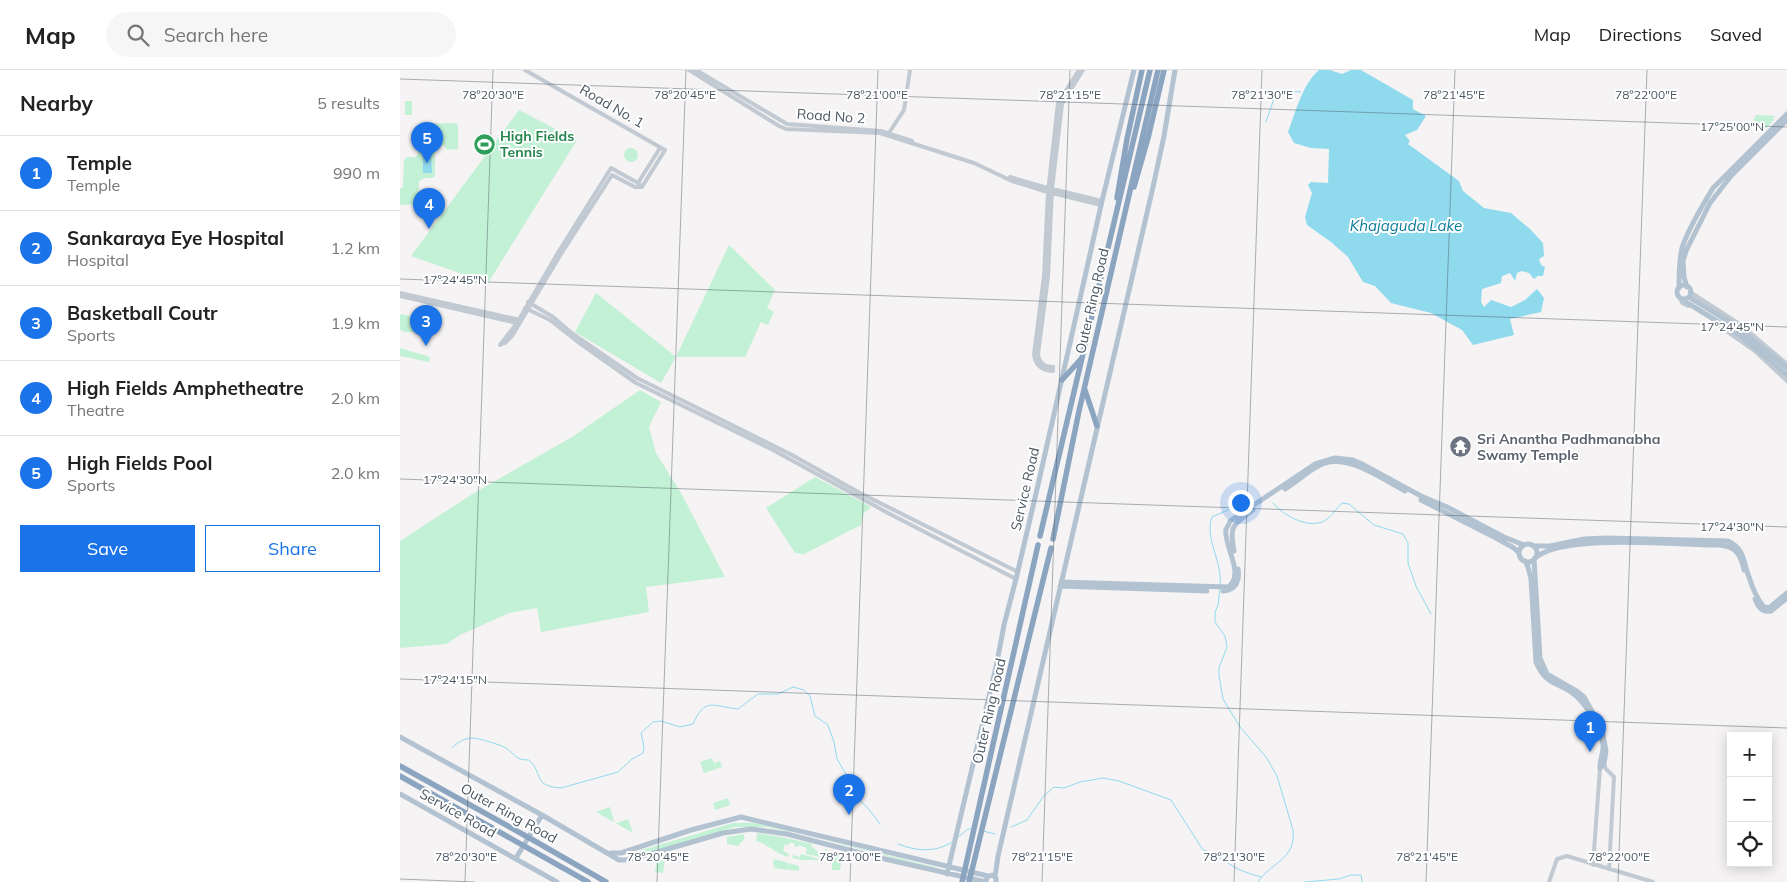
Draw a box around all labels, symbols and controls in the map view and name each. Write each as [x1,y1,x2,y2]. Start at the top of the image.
search box [106,12,456,57]
text: Map [25,20,76,50]
icon: search [124,21,152,49]
text: Search here [164,23,268,47]
text: Map [1534,23,1571,46]
text: Directions [1599,23,1682,46]
text: Saved [1710,23,1762,46]
street label: Road No. 1 [577,80,647,132]
text: 78°20'30"E [462,87,524,102]
text: 78°20'45"E [654,87,716,102]
text: 78°21'00"E [846,87,908,102]
text: 78°21'15"E [1039,87,1101,102]
text: 78°21'30"E [1231,87,1293,102]
text: 78°21'45"E [1423,87,1485,102]
text: 78°22'00"E [1615,87,1677,102]
text: Nearby [20,90,93,116]
text: 5 results [317,93,380,113]
street label: Road No 2 [796,105,866,127]
text: 17°25'00"N [1700,119,1764,134]
pin: 5 [411,122,443,163]
place label: High Fields Tennis [500,127,574,161]
sports icon: High Fields Tennis [472,132,496,156]
text: Temple [67,151,132,175]
text: 1 [31,163,41,183]
text: 990 m [333,163,380,183]
text: Temple [67,175,120,195]
pin: 4 [413,188,445,229]
water label: Khajaguda Lake [1350,216,1462,235]
text: Sankaraya Eye Hospital [67,226,284,250]
text: 2 [31,238,41,258]
text: 1.2 km [331,238,380,258]
street label: Outer Ring Road [1071,246,1113,356]
text: Hospital [67,250,129,270]
text: 17°24'45"N [423,272,487,287]
text: Basketball Coutr [67,301,218,325]
pin: 3 [410,305,442,346]
text: 3 [31,313,41,333]
text: 1.9 km [331,313,380,333]
text: 17°24'45"N [1700,319,1764,334]
text: Sports [67,325,115,345]
text: High Fields Amphetheatre [67,376,304,400]
text: 4 [31,388,41,408]
text: 2.0 km [331,388,380,408]
text: Theatre [67,400,124,420]
place label: Sri Anantha Padhmanabha Swamy Temple [1477,430,1660,464]
temple icon: Sri Anantha Padhmanabha Swamy Temple [1449,435,1473,459]
street label: Service Road [1007,446,1043,532]
text: High Fields Pool [67,451,212,475]
text: 5 [31,463,41,483]
text: 2.0 km [331,463,380,483]
text: 17°24'30"N [423,472,487,487]
text: Sports [67,475,115,495]
your location [1228,490,1254,516]
text: 17°24'30"N [1700,519,1764,534]
button: Save [20,525,195,572]
button: Share [205,525,380,572]
street label: Outer Ring Road [968,656,1010,766]
text: 17°24'15"N [423,672,487,687]
pin: 1 [1574,711,1606,752]
map controls [1727,732,1772,867]
button: + [1727,732,1772,777]
pin: 2 [833,774,865,815]
button: − [1727,777,1772,822]
street label: Outer Ring Road [458,779,560,847]
street label: Service Road [416,785,500,841]
button: locate [1727,822,1772,867]
text: 78°20'30"E [435,849,497,864]
text: 78°20'45"E [627,849,689,864]
text: 78°21'00"E [819,849,881,864]
text: 78°21'15"E [1011,849,1073,864]
text: 78°21'30"E [1203,849,1265,864]
text: 78°21'45"E [1396,849,1458,864]
text: 78°22'00"E [1588,849,1650,864]

